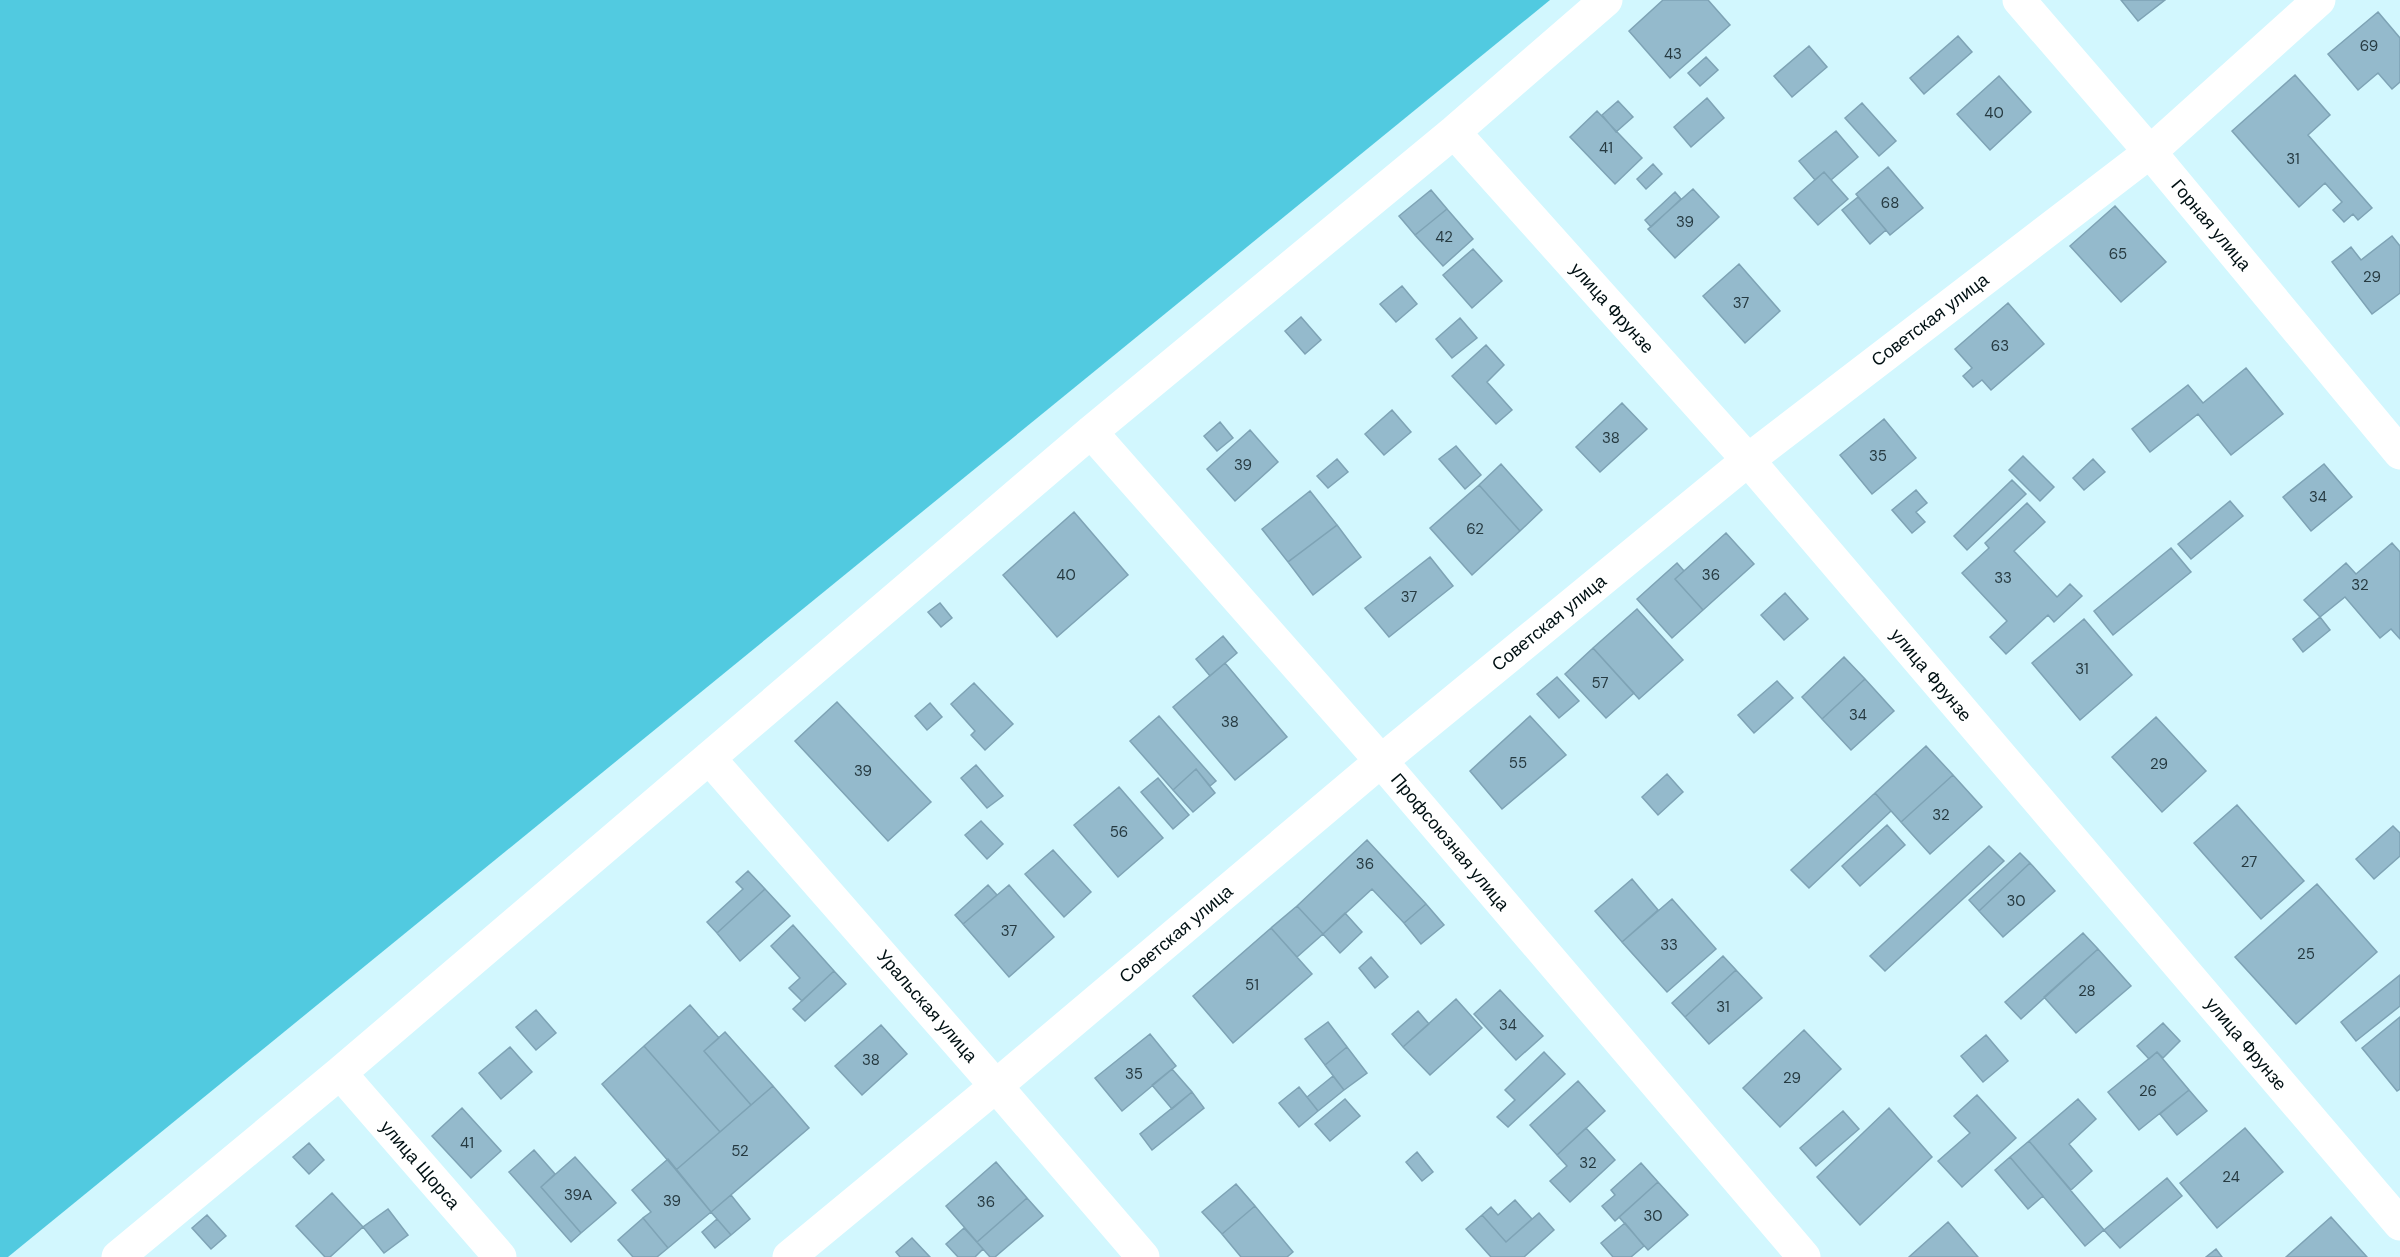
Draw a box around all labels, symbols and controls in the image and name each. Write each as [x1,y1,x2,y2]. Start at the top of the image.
house number: 69 [2360,36,2378,56]
house number: 43 [1664,44,1682,64]
house number: 40 [1984,103,2004,123]
house number: 41 [1599,138,1613,158]
house number: 31 [2286,149,2300,169]
street label: Горная улица [2166,174,2257,277]
house number: 68 [1881,193,1899,213]
house number: 39 [1676,212,1694,232]
house number: 42 [1435,227,1453,247]
house number: 65 [2109,244,2127,264]
street label: улица Фрунзе [1565,257,1659,359]
street label: Советская улица [1866,267,1994,372]
house number: 29 [2363,267,2381,287]
house number: 37 [1733,293,1749,313]
house number: 63 [1991,336,2009,356]
house number: 38 [1602,428,1620,448]
house number: 35 [1869,446,1887,466]
house number: 39 [1234,455,1252,475]
house number: 34 [2309,487,2327,507]
house number: 62 [1466,519,1484,539]
house number: 40 [1056,565,1076,585]
house number: 36 [1702,565,1720,585]
house number: 33 [1994,568,2012,588]
street label: Советская улица [1487,569,1612,677]
house number: 32 [2351,575,2369,595]
house number: 37 [1401,587,1417,607]
street label: улица Фрунзе [1885,623,1977,727]
house number: 31 [2075,659,2089,679]
house number: 57 [1592,673,1608,693]
house number: 34 [1849,705,1867,725]
house number: 38 [1221,712,1239,732]
house number: 55 [1509,753,1527,773]
house number: 29 [2150,754,2168,774]
house number: 39 [854,761,872,781]
street label: Профсоюзная улица [1385,768,1515,917]
house number: 32 [1932,805,1950,825]
house number: 56 [1110,822,1128,842]
house number: 27 [2241,852,2257,872]
house number: 36 [1356,854,1374,874]
street label: Советская улица [1114,879,1239,989]
house number: 30 [2006,891,2026,911]
house number: 37 [1001,921,1017,941]
house number: 33 [1660,935,1678,955]
house number: 25 [2297,944,2315,964]
street label: Уральская улица [871,945,983,1068]
house number: 51 [1245,975,1259,995]
house number: 28 [2078,981,2096,1001]
street label: улица Фрунзе [2200,992,2292,1096]
house number: 31 [1716,997,1730,1017]
house number: 34 [1499,1015,1517,1035]
house number: 38 [862,1050,880,1070]
house number: 35 [1125,1064,1143,1084]
house number: 29 [1783,1068,1801,1088]
house number: 26 [2139,1081,2157,1101]
street label: улица Щорса [375,1116,466,1215]
house number: 41 [460,1133,474,1153]
house number: 52 [731,1141,749,1161]
house number: 32 [1579,1153,1597,1173]
house number: 24 [2222,1167,2240,1187]
house number: 39А [564,1185,592,1205]
house number: 39 [663,1191,681,1211]
house number: 36 [977,1192,995,1212]
house number: 30 [1643,1206,1663,1226]

